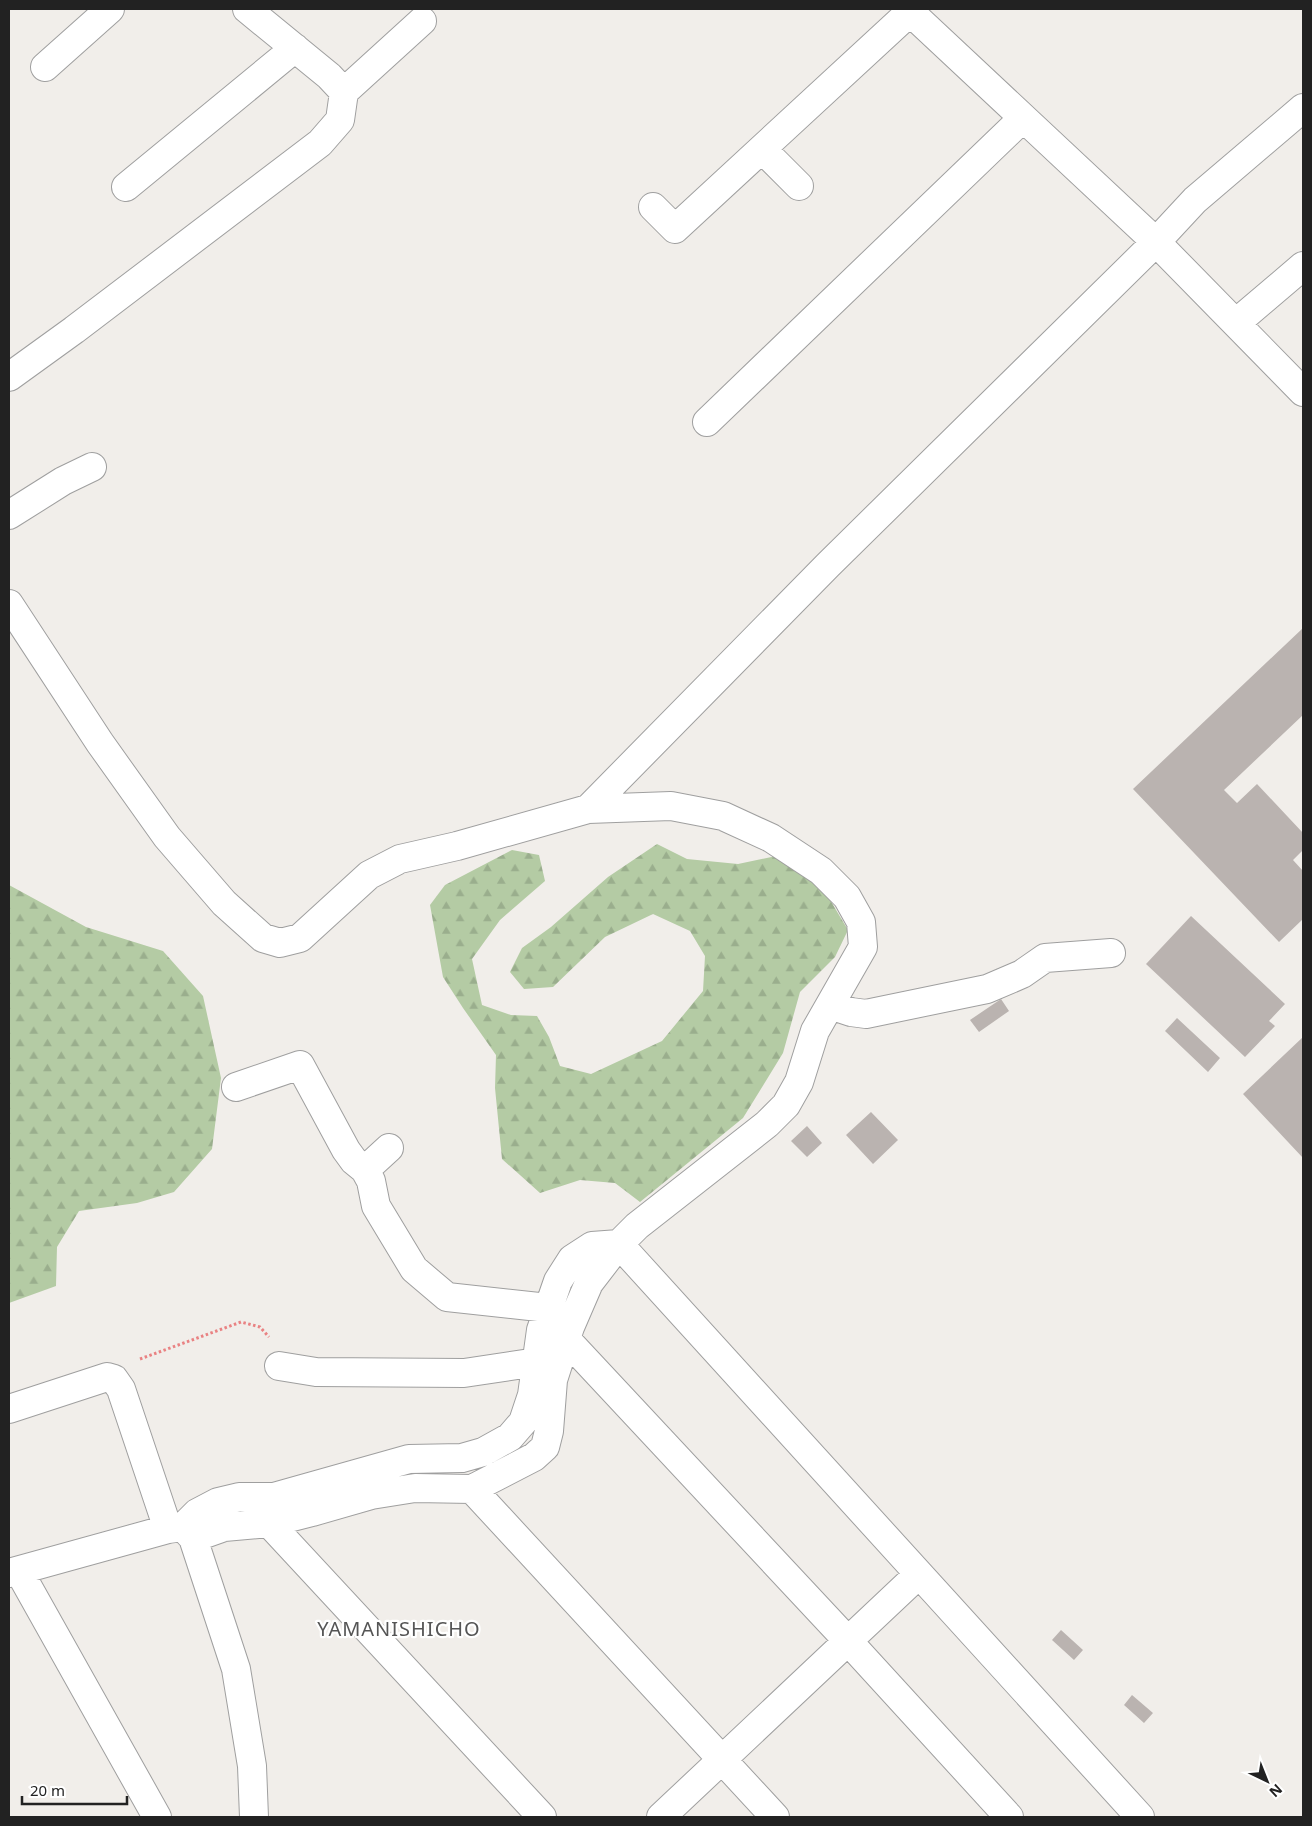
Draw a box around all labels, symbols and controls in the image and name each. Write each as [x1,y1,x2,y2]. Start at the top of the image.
district label: YAMANISHICHO [317,1615,481,1642]
north arrow [1242,1756,1292,1806]
scale bar [22,1774,128,1806]
text: 20 m [30,1780,65,1800]
text: N [1266,1780,1287,1802]

